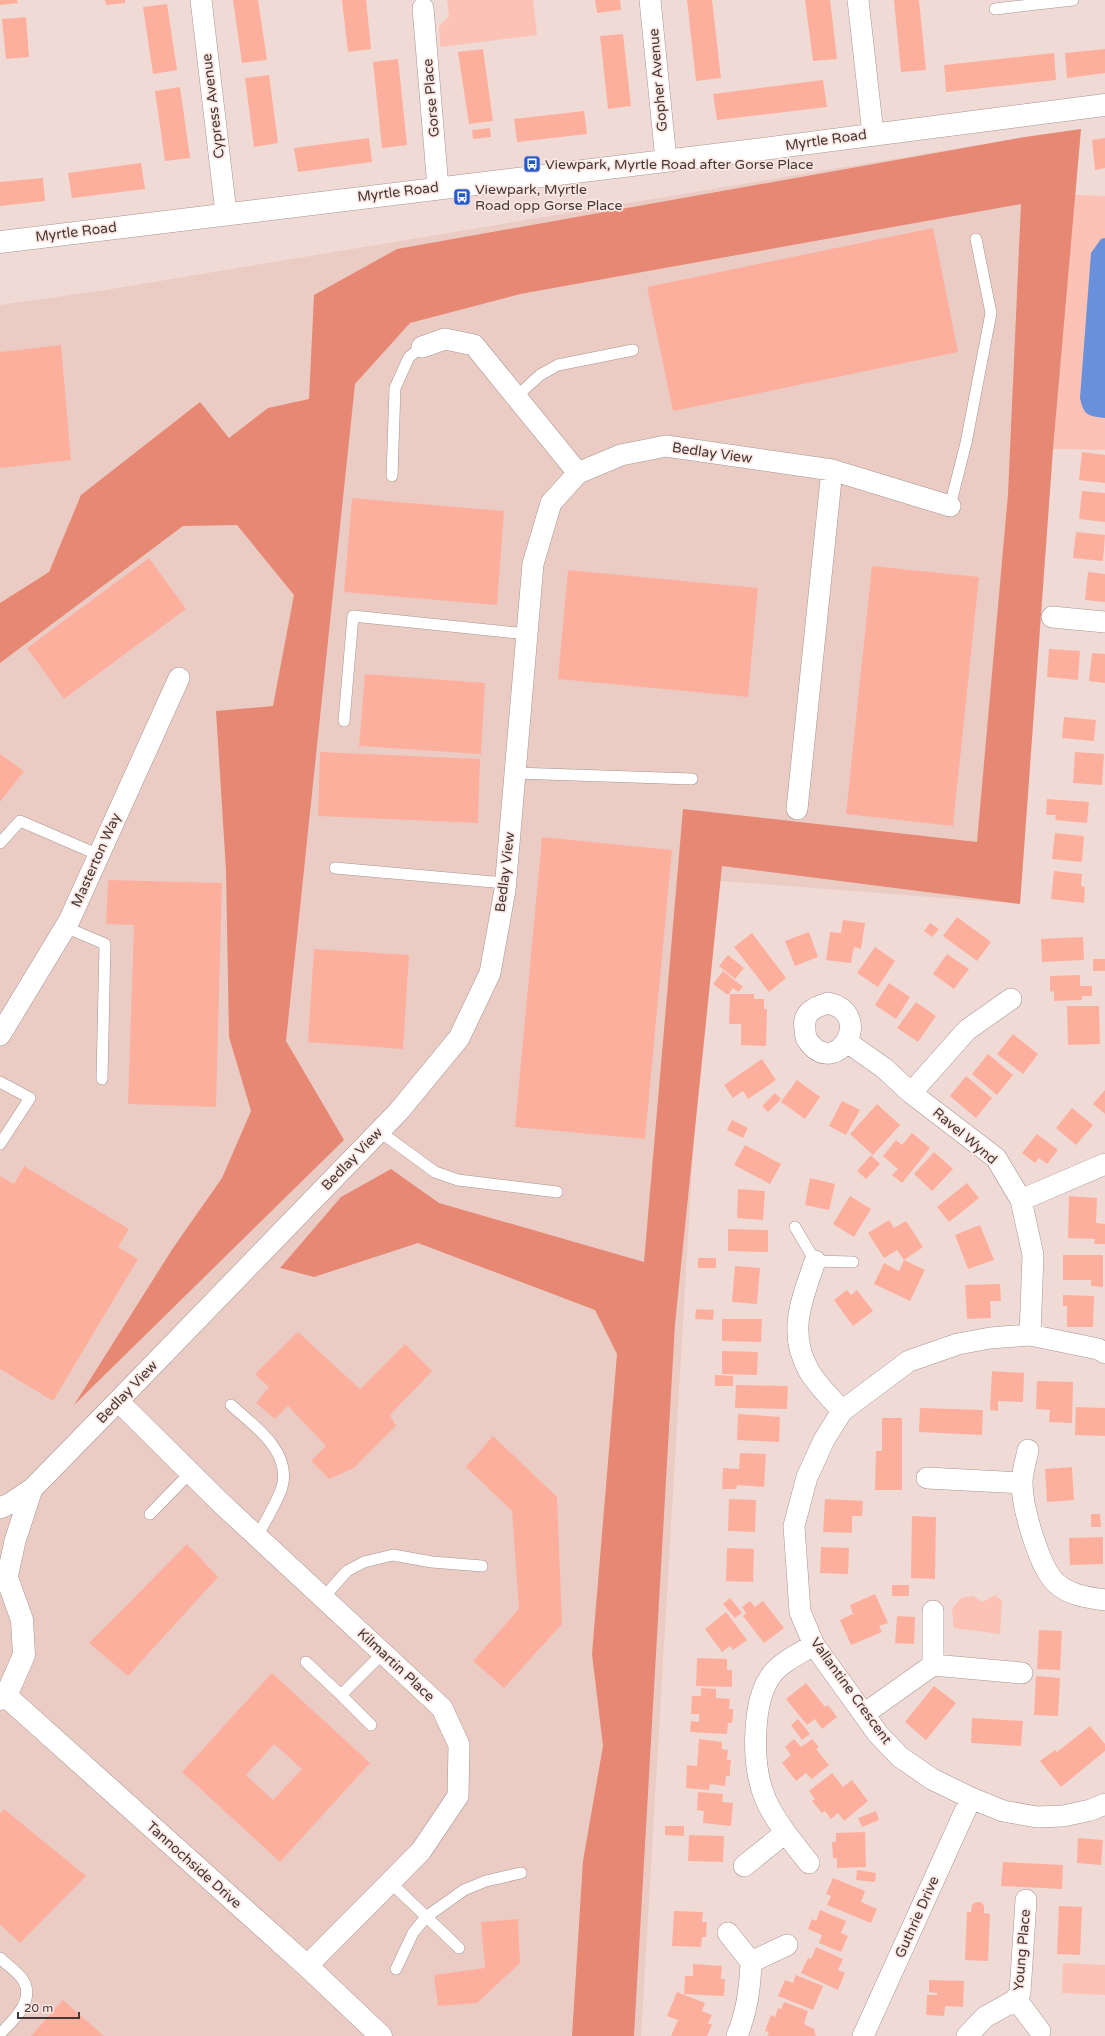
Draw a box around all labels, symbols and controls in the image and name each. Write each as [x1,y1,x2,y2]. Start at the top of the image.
street label: Gopher Avenue [645,28,671,132]
street label: Cypress Avenue [198,52,228,159]
street label: Gorse Place [419,58,443,138]
street label: Myrtle Road [784,126,868,154]
bus stop icon: Viewpark, Myrtle Road after Gorse Place [522,154,542,174]
place label: Viewpark, Myrtle Road after Gorse Place [545,156,813,173]
street label: Myrtle Road [356,179,440,205]
place label: Viewpark, Myrtle Road opp Gorse Place [475,181,622,214]
bus stop icon: Viewpark, Myrtle Road opp Gorse Place [452,187,472,207]
street label: Myrtle Road [34,219,118,245]
street label: Bedlay View [671,439,753,467]
street label: Masterton Way [68,810,125,910]
street label: Bedlay View [492,831,518,913]
street label: Ravel Wynd [929,1104,1001,1168]
street label: Bedlay View [318,1124,386,1194]
street label: Bedlay View [93,1357,161,1427]
street label: Kilmartin Place [354,1625,438,1705]
street label: Vallantine Crescent [807,1634,896,1748]
street label: Tannochside Drive [143,1818,245,1912]
street label: Guthrie Drive [891,1873,943,1961]
street label: Young Place [1010,1908,1034,1992]
scale bar [18,1994,79,2020]
text: 20 m [24,2001,53,2015]

